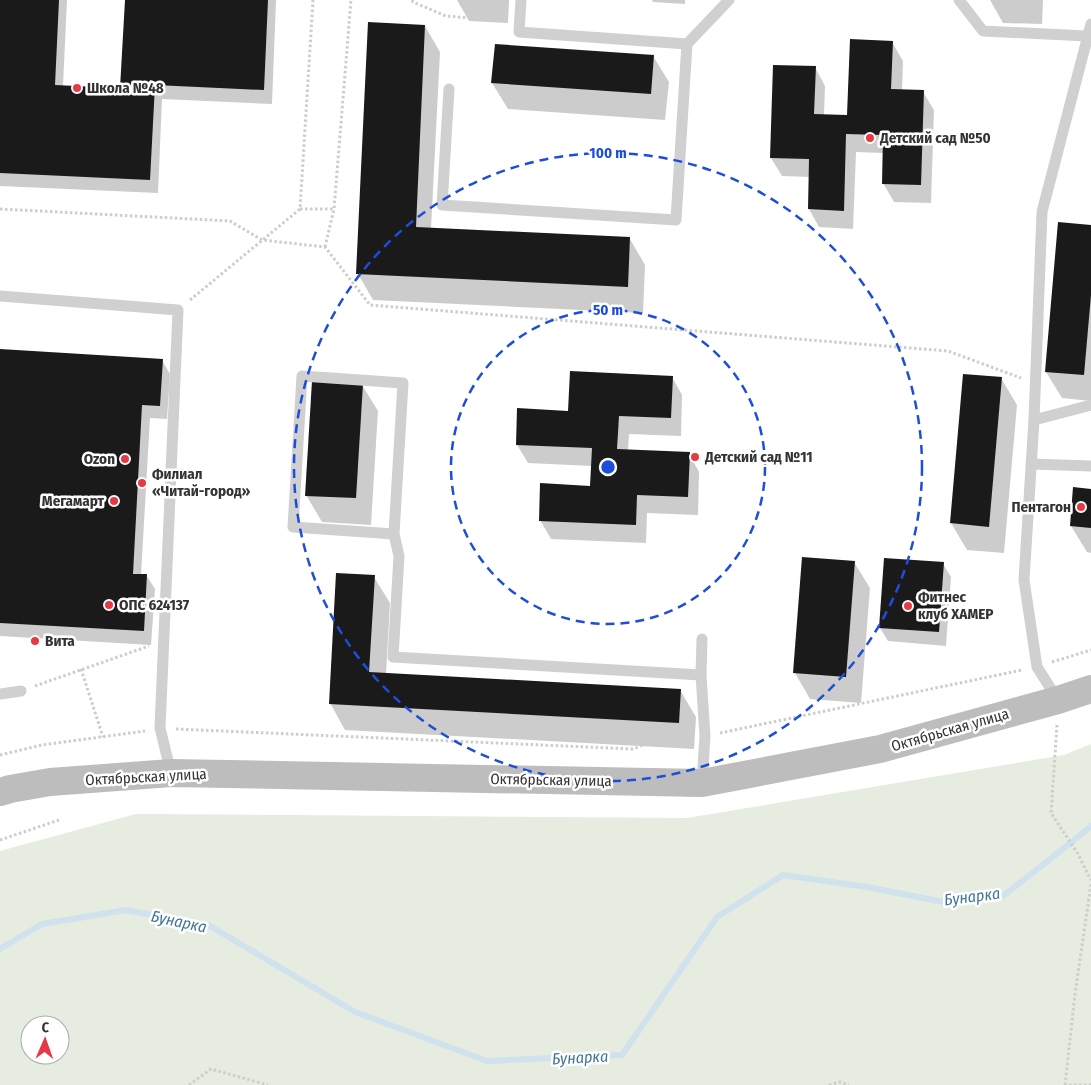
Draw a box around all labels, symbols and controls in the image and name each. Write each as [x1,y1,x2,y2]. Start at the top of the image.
place label: Школа №48 [87,79,164,97]
marker: Школа №48 [71,82,83,94]
place label: Детский сад №50 [879,129,991,147]
marker: Детский сад №50 [864,132,876,144]
text: 100 m [589,144,627,162]
text: 50 m [593,301,623,319]
place label: Детский сад №11 [704,448,813,466]
place label: Ozon [84,450,115,468]
marker: Детский сад №11 [689,451,701,463]
marker: Ozon [119,453,131,465]
centre of rings [599,458,617,476]
place label: Филиал «Читай-город» [152,465,251,500]
marker: Филиал «Читай-город» [136,477,148,489]
place label: Мегамарт [42,492,105,510]
marker: Мегамарт [108,495,120,507]
place label: Пентагон [1012,498,1071,516]
marker: Пентагон [1075,501,1087,513]
place label: Фитнес клуб ХАМЕР [918,588,994,623]
place label: ОПС 624137 [119,596,190,614]
marker: ОПС 624137 [103,599,115,611]
marker: Фитнес клуб ХАМЕР [902,600,914,612]
place label: Вита [45,632,75,650]
marker: Вита [29,635,41,647]
street label: Октябрьская улица [889,705,1011,755]
street label: Октябрьская улица [85,765,207,789]
street label: Октябрьская улица [490,770,612,790]
water label: Бунарка [943,884,1001,909]
water label: Бунарка [149,906,208,937]
north arrow [20,1015,70,1065]
text: С [41,1019,50,1036]
water label: Бунарка [551,1047,609,1068]

